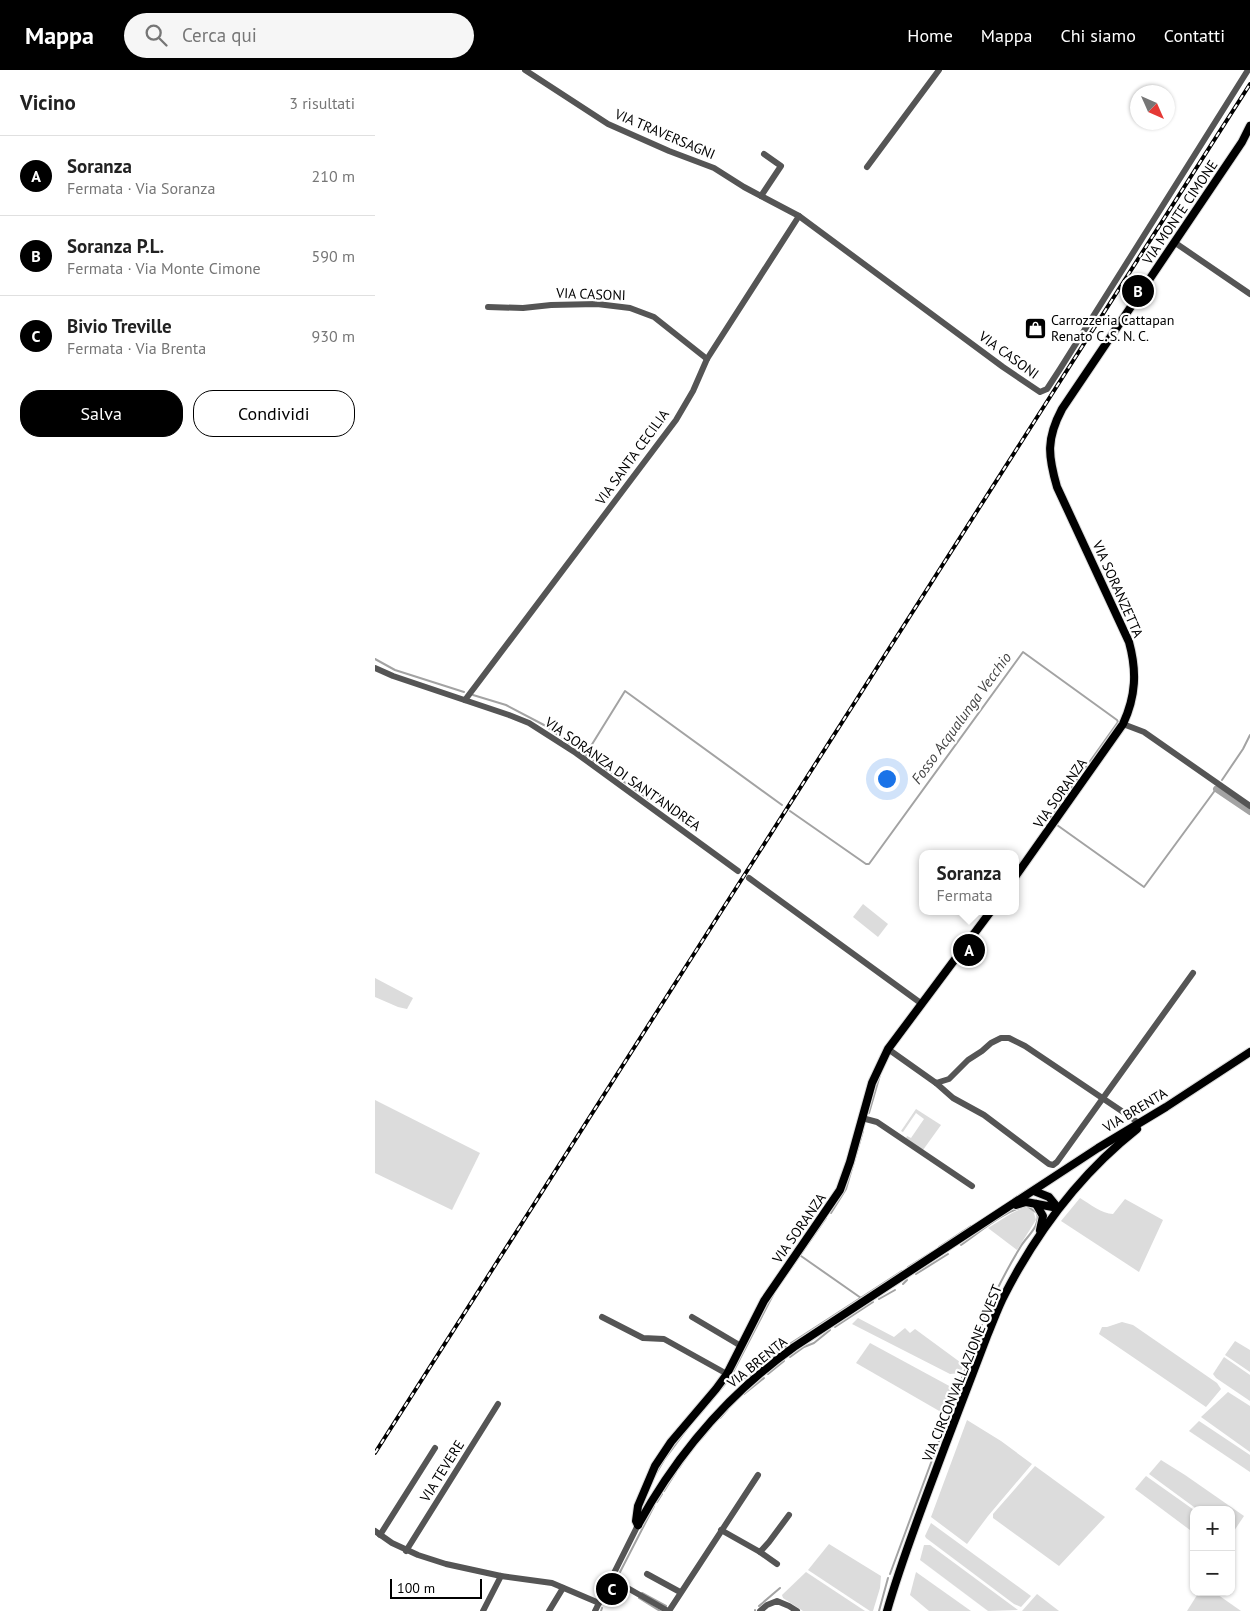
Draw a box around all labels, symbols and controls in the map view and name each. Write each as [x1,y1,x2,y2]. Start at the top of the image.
search box [124,13,474,58]
text: Mappa [25,20,94,51]
icon: search [142,21,170,49]
text: Cerca qui [182,23,257,47]
text: Home [907,24,953,47]
text: Mappa [981,24,1032,47]
text: Chi siamo [1060,24,1136,47]
text: Contatti [1164,24,1225,47]
north arrow [1130,85,1175,130]
text: Vicino [20,89,76,116]
text: 3 risultati [289,93,355,113]
street label: VIA TRAVERSAGNI [611,104,718,163]
text: Soranza [67,154,132,178]
street label: VIA MONTE CIMONE [1138,156,1222,268]
text: A [31,166,41,186]
text: 210 m [312,166,355,186]
text: Fermata · Via Soranza [67,178,215,198]
text: Soranza P.L. [67,234,164,258]
text: B [31,246,41,266]
text: 590 m [312,246,355,266]
text: Fermata · Via Monte Cimone [67,258,261,278]
pin: B [1122,272,1154,310]
street label: VIA CASONI [555,284,626,304]
place label: Carrozzeria Cattapan Renato C. S. N. C. [1051,311,1174,345]
text: Bivio Treville [67,314,172,338]
shop icon: Carrozzeria Cattapan Renato C. S. N. C. [1023,316,1047,340]
text: C [32,326,40,346]
text: 930 m [312,326,355,346]
street label: VIA CASONI [975,327,1042,383]
text: Fermata · Via Brenta [67,338,206,358]
button: Salva [20,390,183,437]
button: Condividi [193,390,355,437]
street label: VIA SANTA CECILIA [591,405,673,509]
street label: VIA SORANZETTA [1088,537,1148,641]
water label: Fosso Acqualunga Vecchio [907,648,1015,788]
street label: VIA SORANZA DI SANT'ANDREA [541,713,705,835]
street label: VIA SORANZA [1029,754,1091,832]
your location [874,766,900,792]
popup [919,850,1019,915]
text: Soranza [937,861,1001,885]
text: Fermata [937,885,993,905]
pin: A [953,931,985,969]
street label: VIA BRENTA [1099,1083,1171,1137]
street label: VIA SORANZA [768,1189,830,1267]
street label: VIA CIRCONVALLAZIONE OVEST [918,1281,1006,1465]
street label: VIA BRENTA [723,1332,791,1392]
street label: VIA TEVERE [415,1437,468,1506]
map controls [1190,1506,1235,1596]
button: + [1190,1506,1235,1551]
button: − [1190,1551,1235,1596]
pin: C [596,1570,628,1608]
scale bar [390,1576,483,1599]
text: 100 m [397,1579,435,1597]

